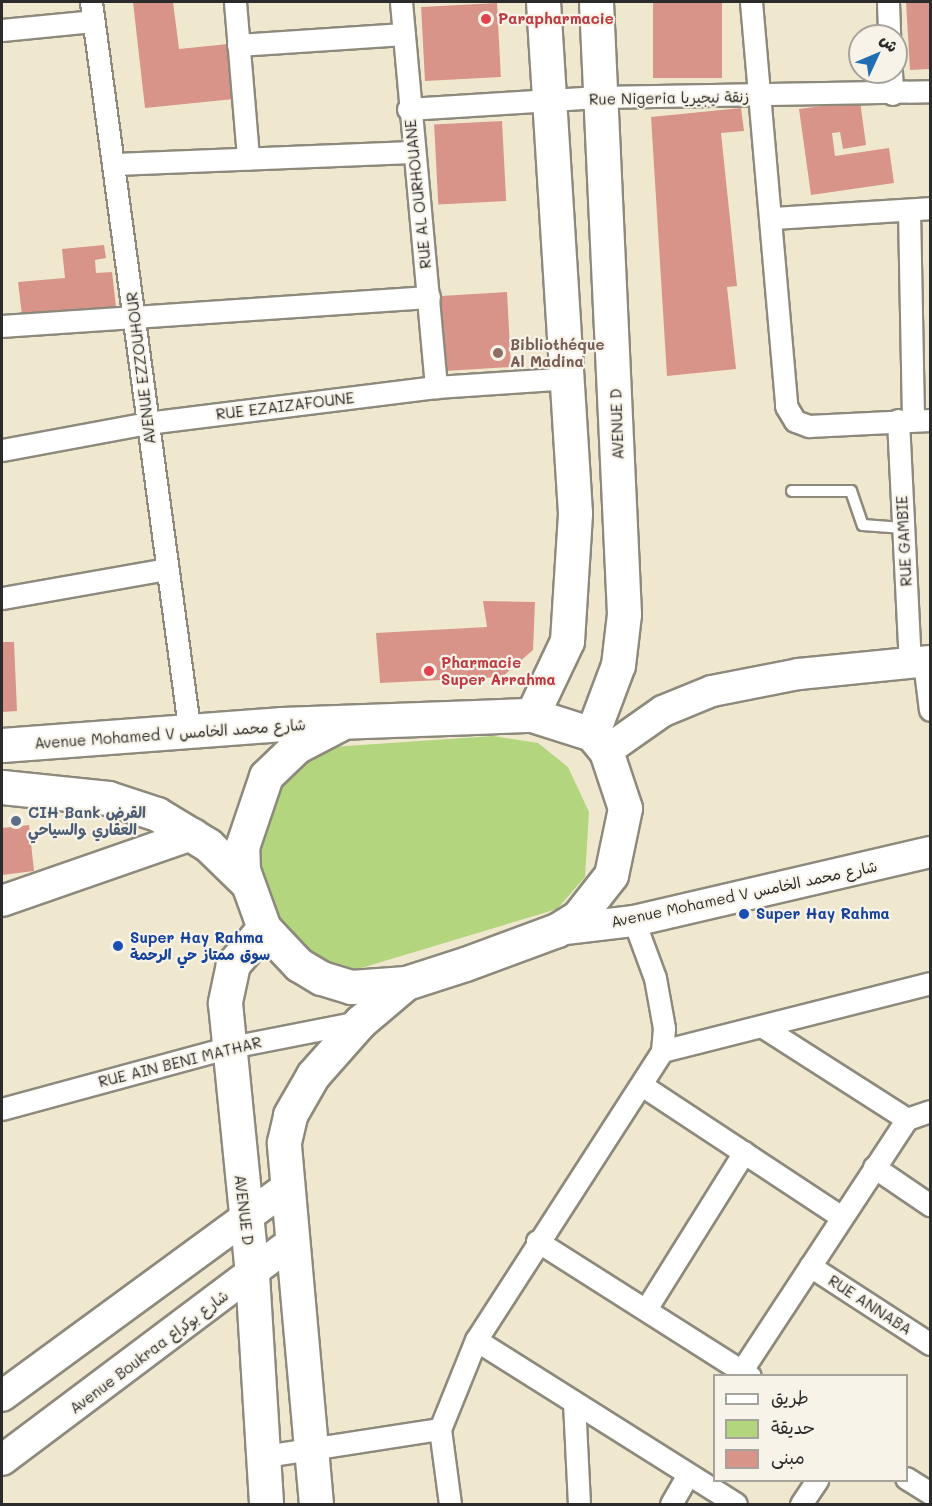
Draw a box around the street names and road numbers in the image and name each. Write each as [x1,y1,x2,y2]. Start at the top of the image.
street label: Rue Nigeria زنقة نيجيريا [589,88,749,108]
street label: RUE AL OURHOUANE [401,118,435,270]
street label: AVENUE EZZOUHOUR [123,291,159,445]
street label: AVENUE D [607,388,627,460]
street label: RUE EZAIZAFOUNE [215,389,355,423]
street label: RUE GAMBIE [893,495,915,587]
street label: Avenue Mohamed V شارع محمد الخامس [34,716,306,752]
street label: Avenue Mohamed V شارع محمد الخامس [609,857,879,931]
street label: RUE AIN BENI MATHAR [97,1033,263,1091]
street label: AVENUE D [231,1174,257,1246]
street label: RUE ANNABA [825,1271,915,1339]
street label: Avenue Boukraa شارع بوكراع [66,1287,232,1417]

